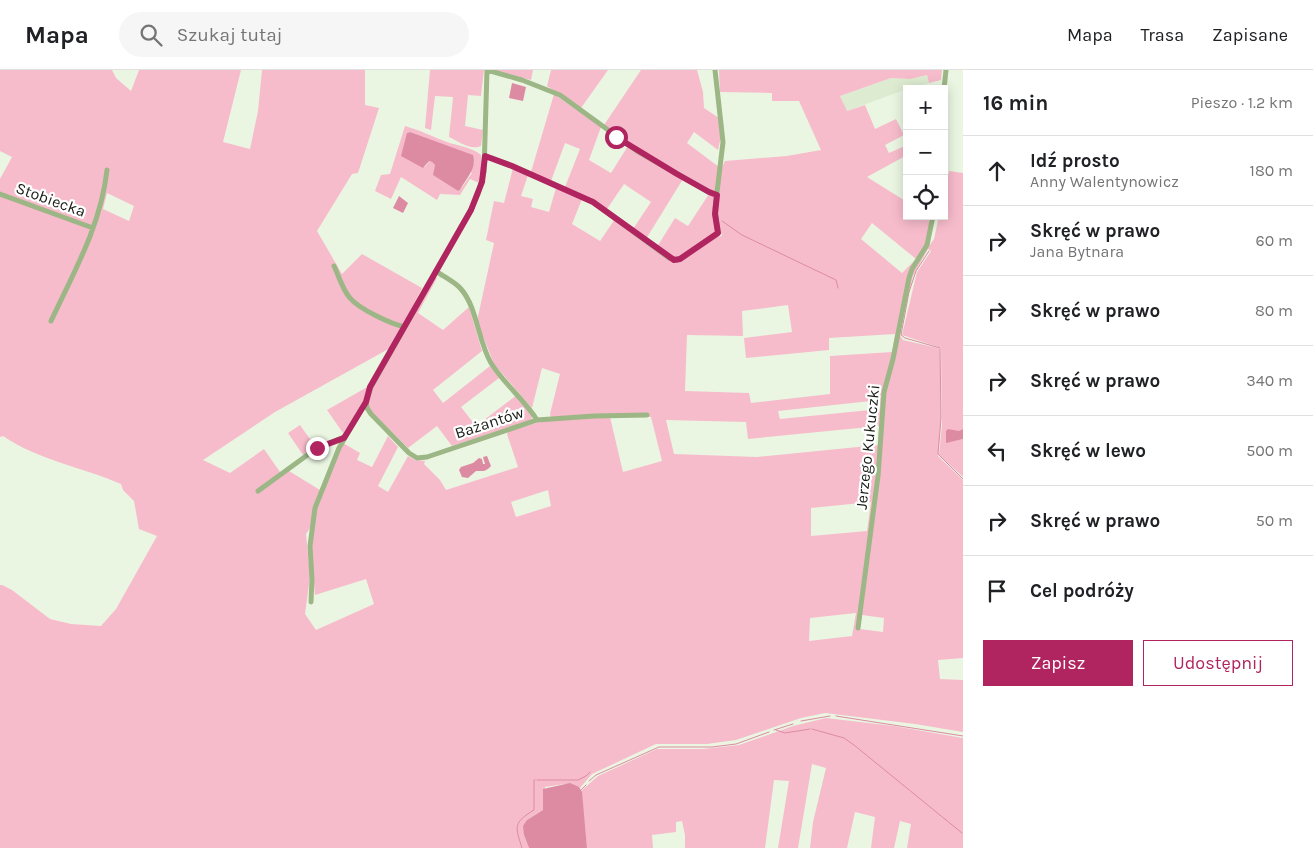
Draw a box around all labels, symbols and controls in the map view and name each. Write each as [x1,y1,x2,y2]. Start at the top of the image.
search box [119,12,469,57]
text: Mapa [25,21,89,49]
icon: search [137,21,165,49]
text: Szukaj tutaj [177,24,283,46]
text: Mapa [1067,24,1113,46]
text: Trasa [1141,24,1184,46]
text: Zapisane [1212,24,1288,46]
map controls [903,85,948,220]
button: + [903,85,948,130]
text: 16 min [983,91,1048,115]
text: Pieszo · 1.2 km [1191,93,1293,112]
route start [605,126,628,149]
button: − [903,130,948,175]
text: Idź prosto [1030,150,1120,172]
icon: ahead [983,157,1011,185]
text: 180 m [1250,161,1293,180]
text: Anny Walentynowicz [1030,172,1179,191]
button: locate [903,175,948,220]
street label: Stobiecka [13,178,88,221]
text: Skręć w prawo [1030,220,1160,242]
icon: right [983,227,1011,255]
text: 60 m [1256,231,1293,250]
text: Jana Bytnara [1030,242,1124,261]
icon: right [983,297,1011,325]
text: Skręć w prawo [1030,300,1160,322]
text: 80 m [1255,301,1293,320]
icon: right [983,367,1011,395]
text: Skręć w prawo [1030,370,1160,392]
text: 340 m [1246,371,1293,390]
street label: Jerzego Kukuczki [851,384,884,510]
street label: Bażantów [452,402,526,443]
route end [306,437,329,460]
icon: left [983,437,1011,465]
text: Skręć w lewo [1030,440,1146,462]
text: 500 m [1246,441,1293,460]
icon: right [983,507,1011,535]
text: Skręć w prawo [1030,510,1160,532]
text: 50 m [1256,511,1293,530]
icon: arrive [983,577,1011,605]
text: Cel podróży [1030,580,1134,602]
button: Zapisz [983,640,1133,686]
button: Udostępnij [1143,640,1293,686]

